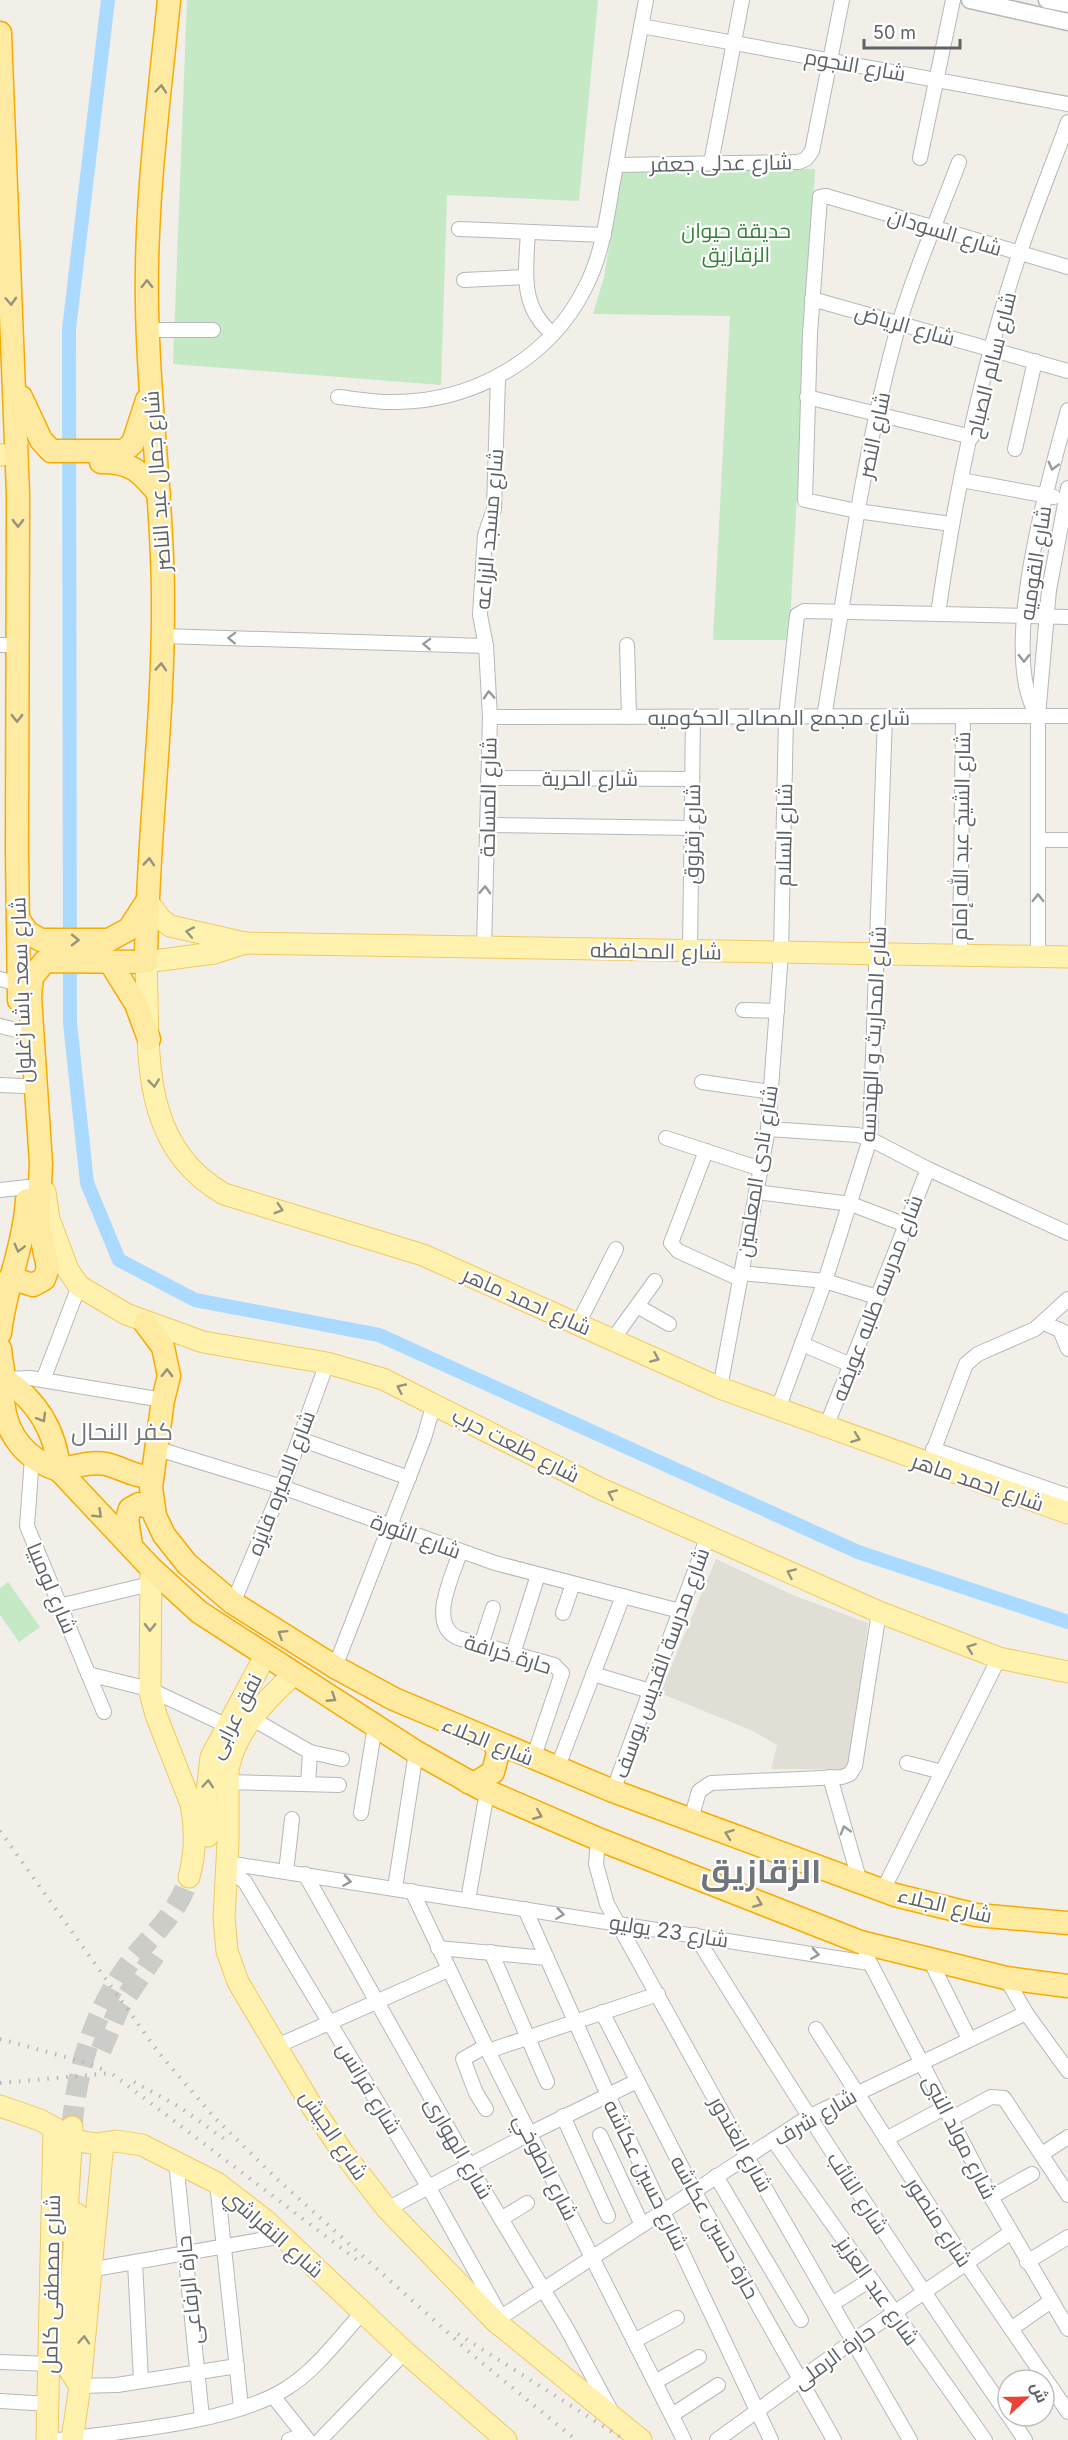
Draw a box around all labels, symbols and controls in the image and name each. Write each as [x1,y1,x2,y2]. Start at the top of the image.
scale bar [864,12,960,50]
text: 50 m [873,22,916,43]
street label: شارع النجوم [802,44,907,88]
one-way arrow [154,85,167,94]
street label: شارع عدلى جعفر [649,149,792,179]
street label: شارع السودان [884,203,1005,263]
park label: حديقة حيوان الزقازيق [681,218,791,268]
one-way arrow [141,279,153,288]
street label: شارع سالم الصباح [961,289,1023,441]
one-way arrow [5,296,18,305]
street label: شارع الرياض [852,299,958,353]
street label: شارع جمال عبد الناصر [138,390,178,573]
street label: شارع النصر [852,390,897,482]
street label: شارع مسجد الزراعه [470,448,510,611]
one-way arrow [1048,461,1060,471]
street label: شارع القوميه [1014,504,1058,622]
one-way arrow [12,518,24,527]
one-way arrow [228,632,237,644]
one-way arrow [423,638,432,650]
one-way arrow [1017,654,1030,663]
one-way arrow [154,663,167,672]
one-way arrow [482,690,495,699]
street label: شارع مجمع المصالح الحكوميه [648,705,910,732]
one-way arrow [11,713,23,722]
street label: شارع الشيخ عبد الله إمام [946,731,977,941]
street label: شارع المساحة [474,737,504,857]
street label: شارع الحرية [542,766,638,793]
street label: شارع زقزوق [679,783,707,885]
street label: شارع السلام [771,783,799,887]
one-way arrow [142,857,155,866]
one-way arrow [479,885,492,894]
one-way arrow [1032,894,1044,903]
street label: شارع سعد باشا زغلول [5,896,39,1084]
street label: شارع المحاريث و الهندسه [855,925,893,1143]
one-way arrow [186,926,196,939]
one-way arrow [70,934,79,946]
street label: شارع المحافظه [590,937,722,967]
one-way arrow [147,1079,160,1088]
street label: شارع نادى المعلمين [731,1083,785,1259]
street label: شارع مدرسه طلبه عويضه [826,1191,930,1405]
one-way arrow [273,1202,284,1214]
one-way arrow [14,1243,27,1253]
street label: شارع احمد ماهر [457,1261,595,1342]
one-way arrow [648,1351,659,1363]
one-way arrow [161,1368,173,1377]
one-way arrow [396,1383,407,1395]
street label: شارع طلعت حرب [447,1402,584,1490]
street label: شارع الاميره فايزه [242,1407,322,1560]
one-way arrow [35,1412,47,1422]
district label: كفر النحال [71,1417,173,1446]
one-way arrow [849,1431,860,1443]
street label: شارع احمد ماهر [907,1447,1047,1518]
one-way arrow [608,1489,619,1501]
one-way arrow [91,1506,102,1517]
street label: شارع الثورة [367,1508,464,1566]
street label: شارع لومبيا [20,1539,82,1638]
street label: شارع مدرسة القديس يوسف [608,1544,716,1782]
one-way arrow [786,1568,797,1580]
one-way arrow [144,1622,156,1631]
street label: حارة خرافة [461,1629,555,1679]
one-way arrow [277,1630,288,1641]
one-way arrow [966,1643,977,1655]
street label: نفق عرابى [203,1669,268,1763]
one-way arrow [326,1691,337,1702]
street label: شارع الجلاء [438,1711,537,1772]
one-way arrow [201,1779,214,1788]
one-way arrow [532,1808,543,1820]
one-way arrow [840,1825,852,1835]
one-way arrow [725,1828,735,1841]
district label: الزقازيق [701,1851,821,1892]
one-way arrow [342,1874,352,1886]
street label: شارع الجلاء [895,1882,995,1930]
one-way arrow [753,1895,763,1908]
one-way arrow [556,1908,565,1920]
street label: شارع 23 يوليو [607,1909,730,1955]
one-way arrow [810,1947,820,1960]
street label: شارع فرانس [330,2037,406,2140]
street label: شارع مولد النبى [916,2071,1002,2204]
street label: شارع شرف [769,2083,862,2152]
street label: شارع الجيش [293,2085,373,2186]
street label: شارع الغندور [702,2091,778,2197]
street label: شارع الهوارى [418,2092,498,2205]
street label: شارع حسين عكاشه [597,2095,693,2256]
street label: شارع الطوخي [505,2110,583,2226]
street label: شارع النائب [820,2147,894,2240]
street label: حارة حسين عكاشه [664,2151,765,2304]
street label: شارع منصور [899,2172,977,2273]
street label: شارع النقراشي [217,2183,329,2285]
street label: شارع مصطفى كامل [37,2194,67,2374]
street label: شارع عبد العزيز [829,2231,925,2351]
street label: حارة الرفاعى [171,2234,208,2346]
street label: حارة الرملى [788,2318,880,2395]
one-way arrow [77,2336,90,2345]
north arrow [996,2368,1056,2428]
text: ش [1027,2379,1053,2406]

